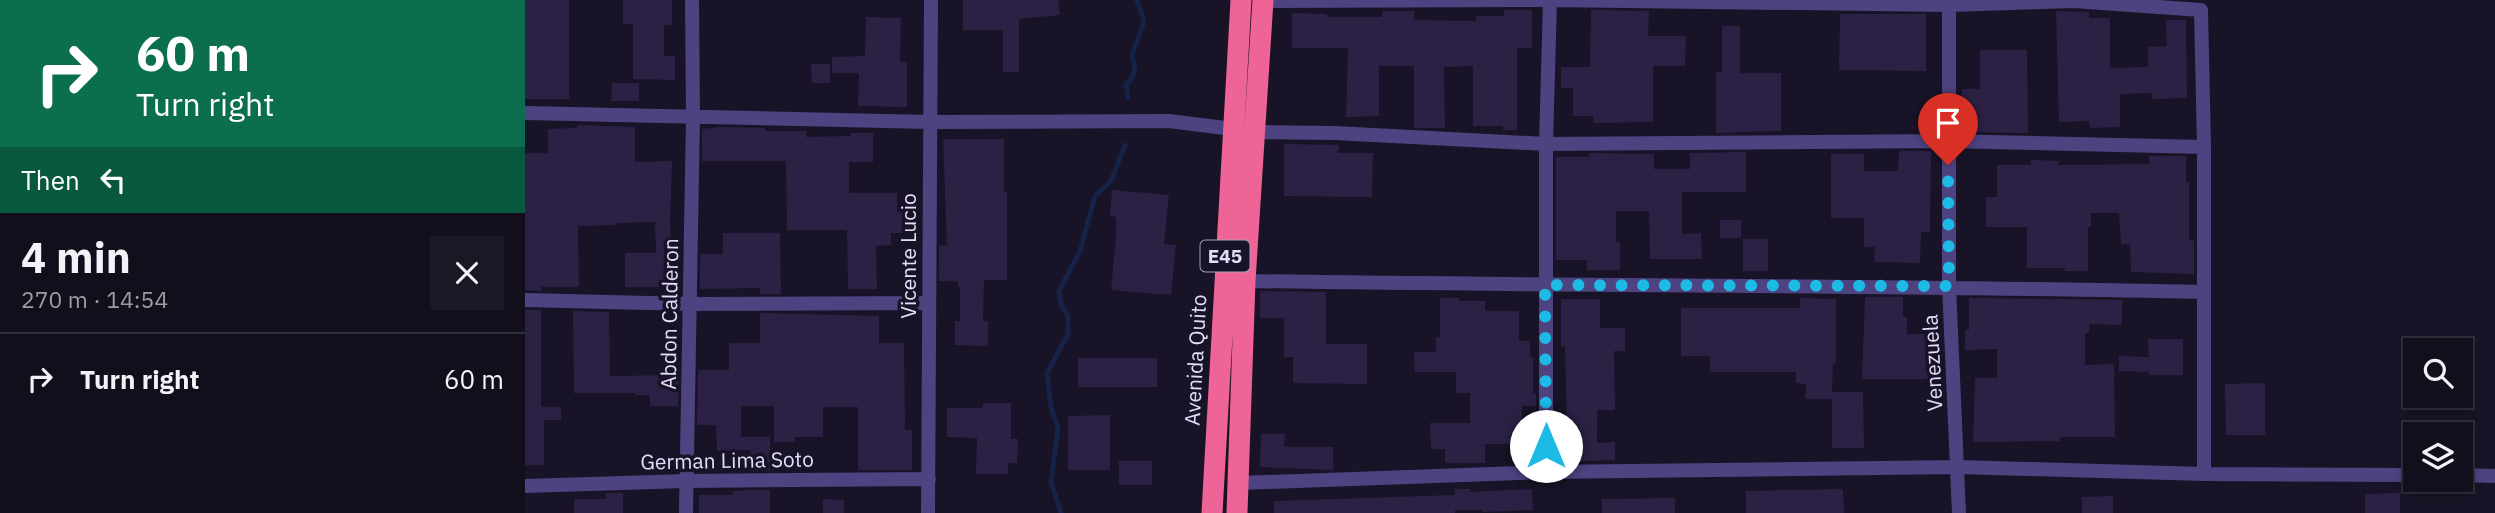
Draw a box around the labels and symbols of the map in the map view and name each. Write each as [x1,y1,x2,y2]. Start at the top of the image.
pin [1918,93,1978,165]
street label: Vicente Lucio [894,193,922,319]
street label: Abdon Calderon [654,238,684,390]
road number: E45 [1201,240,1249,272]
street label: Avenida Quito [1178,294,1212,426]
street label: Venezuela [1915,314,1949,412]
position arrow [1509,409,1583,483]
street label: German Lima Soto [640,444,814,476]

